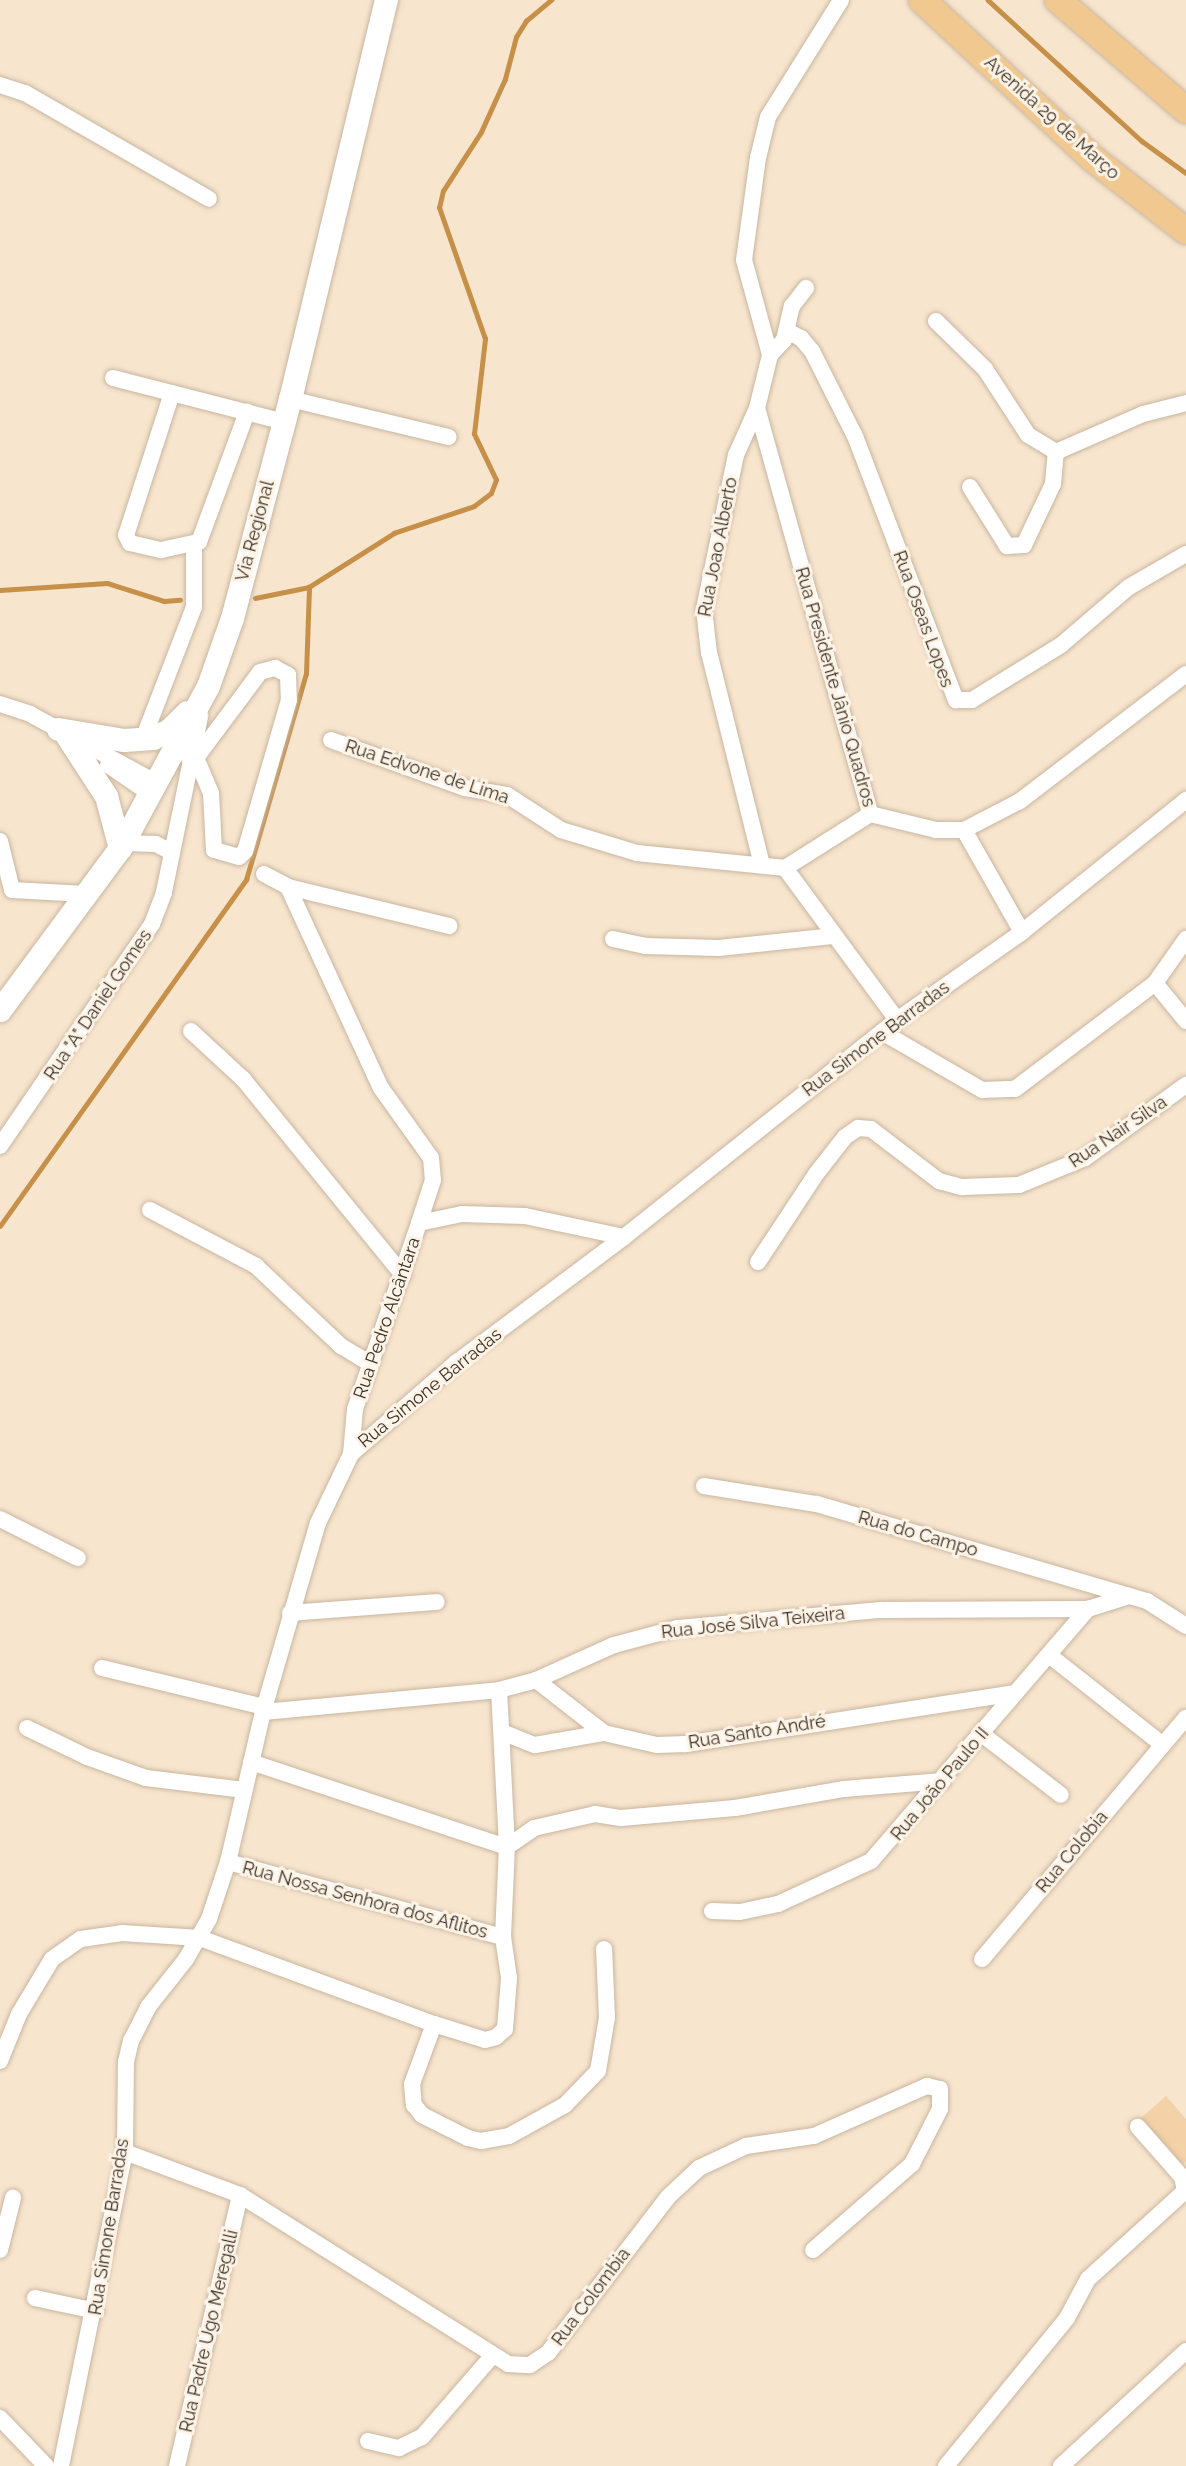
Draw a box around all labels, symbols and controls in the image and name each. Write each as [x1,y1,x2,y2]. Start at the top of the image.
street label: Avenida 29 de Março [980,52,1124,184]
street label: Rua Joao Alberto [694,475,742,619]
street label: Via Regional [231,478,279,584]
street label: Rua Oseas Lopes [888,548,958,690]
street label: Rua Presidente Jânio Quadros [790,564,880,810]
street label: Rua Edvone de Lima [342,735,512,809]
street label: Rua "A" Daniel Gomes [39,925,157,1085]
street label: Rua Simone Barradas [798,977,954,1101]
street label: Rua Nair Silva [1065,1091,1171,1173]
street label: Rua Pedro Alcântara [349,1234,425,1402]
street label: Rua Simone Barradas [354,1323,506,1453]
street label: Rua do Campo [856,1507,980,1561]
street label: Rua José Silva Teixeira [660,1603,846,1643]
street label: Rua Santo André [686,1710,828,1754]
street label: Rua João Paulo II [886,1723,994,1845]
street label: Rua Colobia [1032,1807,1112,1897]
street label: Rua Nossa Senhora dos Aflitos [240,1857,490,1943]
street label: Rua Simone Barradas [84,2137,134,2317]
street label: Rua Padre Ugo Meregalli [175,2228,243,2434]
street label: Rua Colombia [547,2244,635,2350]

